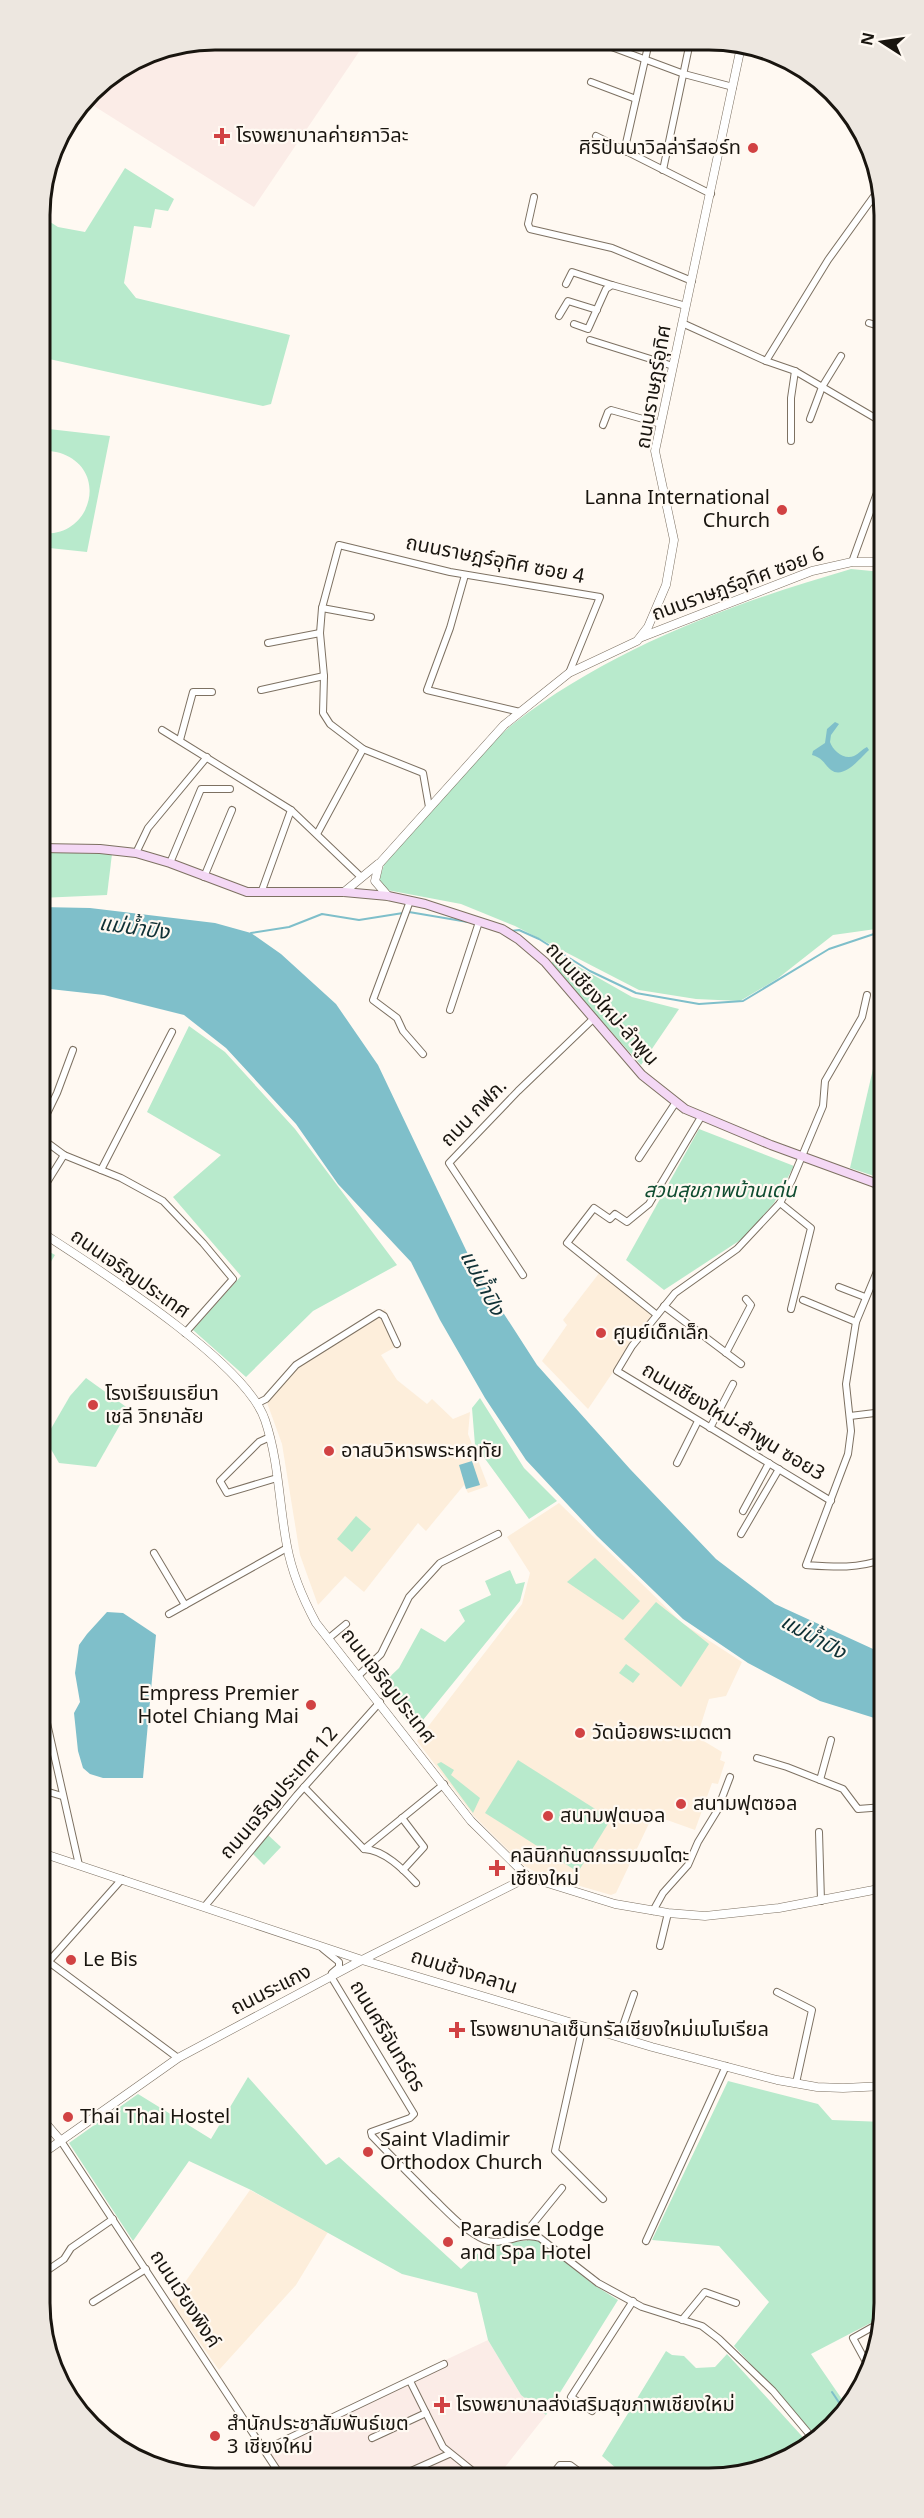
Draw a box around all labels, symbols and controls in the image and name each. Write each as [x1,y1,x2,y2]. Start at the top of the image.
north arrow [852,12,912,72]
text: N [855,30,881,48]
place label: โรงพยาบาลค่ายกาวิละ [236,121,408,151]
marker: โรงพยาบาลค่ายกาวิละ [213,127,231,145]
place label: ศิริปันนาวิลล่ารีสอร์ท [579,133,741,163]
marker: ศิริปันนาวิลล่ารีสอร์ท [746,141,760,155]
street label: ถนนราษฎร์อุทิศ [628,323,680,451]
place label: Lanna International Church [584,483,770,536]
marker: Lanna International Church [775,503,789,517]
street label: ถนนราษฎร์อุทิศ ซอย 4 [403,528,588,592]
street label: ถนนราษฎร์อุทิศ ซอย 6 [648,539,828,629]
water label: แม่น้ำปิง [97,908,173,948]
street label: ถนนเชียงใหม่-ลำพูน [538,935,666,1073]
street label: ถนน กฟภ. [434,1072,514,1154]
park label: สวนสุขภาพบ้านเด่น [644,1176,798,1206]
street label: ถนนเจริญประเทศ [64,1222,196,1326]
water label: แม่น้ำปิง [452,1245,513,1323]
place label: ศูนย์เด็กเล็ก [613,1318,709,1348]
marker: ศูนย์เด็กเล็ก [594,1326,608,1340]
street label: ถนนเชียงใหม่-ลำพูน ซอย3 [636,1355,830,1489]
place label: โรงเรียนเรยีนา เชลี วิทยาลัย [105,1379,219,1432]
marker: โรงเรียนเรยีนา เชลี วิทยาลัย [86,1398,100,1412]
place label: อาสนวิหารพระหฤทัย [341,1436,502,1466]
marker: อาสนวิหารพระหฤทัย [322,1444,336,1458]
water label: แม่น้ำปิง [775,1606,853,1668]
street label: ถนนเจริญประเทศ [333,1622,443,1750]
place label: Empress Premier Hotel Chiang Mai [137,1679,299,1732]
marker: Empress Premier Hotel Chiang Mai [304,1698,318,1712]
place label: วัดน้อยพระเมตตา [592,1718,732,1748]
street label: ถนนเจริญประเทศ 12 [213,1720,345,1866]
marker: วัดน้อยพระเมตตา [573,1726,587,1740]
place label: สนามฟุตซอล [693,1789,797,1819]
marker: สนามฟุตซอล [674,1797,688,1811]
place label: สนามฟุตบอล [560,1801,665,1831]
marker: สนามฟุตบอล [541,1809,555,1823]
place label: คลินิกทันตกรรมมตโตะ เชียงใหม่ [510,1841,689,1894]
marker: คลินิกทันตกรรมมตโตะ เชียงใหม่ [488,1859,506,1877]
street label: ถนนช้างคลาน [407,1942,521,2002]
place label: Le Bis [83,1945,138,1975]
marker: Le Bis [64,1953,78,1967]
street label: ถนนระแกง [225,1957,317,2023]
street label: ถนนศรีจันทร์ดร [342,1974,432,2098]
place label: โรงพยาบาลเซ็นทรัลเชียงใหม่เมโมเรียล [470,2015,769,2045]
marker: โรงพยาบาลเซ็นทรัลเชียงใหม่เมโมเรียล [448,2021,466,2039]
place label: Thai Thai Hostel [80,2102,230,2132]
marker: Thai Thai Hostel [61,2110,75,2124]
place label: Saint Vladimir Orthodox Church [380,2125,543,2178]
marker: Saint Vladimir Orthodox Church [361,2145,375,2159]
place label: Paradise Lodge and Spa Hotel [460,2215,604,2268]
marker: Paradise Lodge and Spa Hotel [441,2235,455,2249]
street label: ถนนเวียงพิงค์ [142,2244,228,2354]
place label: โรงพยาบาลส่งเสริมสุขภาพเชียงใหม่ [456,2390,735,2420]
marker: โรงพยาบาลส่งเสริมสุขภาพเชียงใหม่ [433,2396,451,2414]
place label: สำนักประชาสัมพันธ์เขต 3 เชียงใหม่ [227,2409,409,2462]
marker: สำนักประชาสัมพันธ์เขต 3 เชียงใหม่ [208,2429,222,2443]

